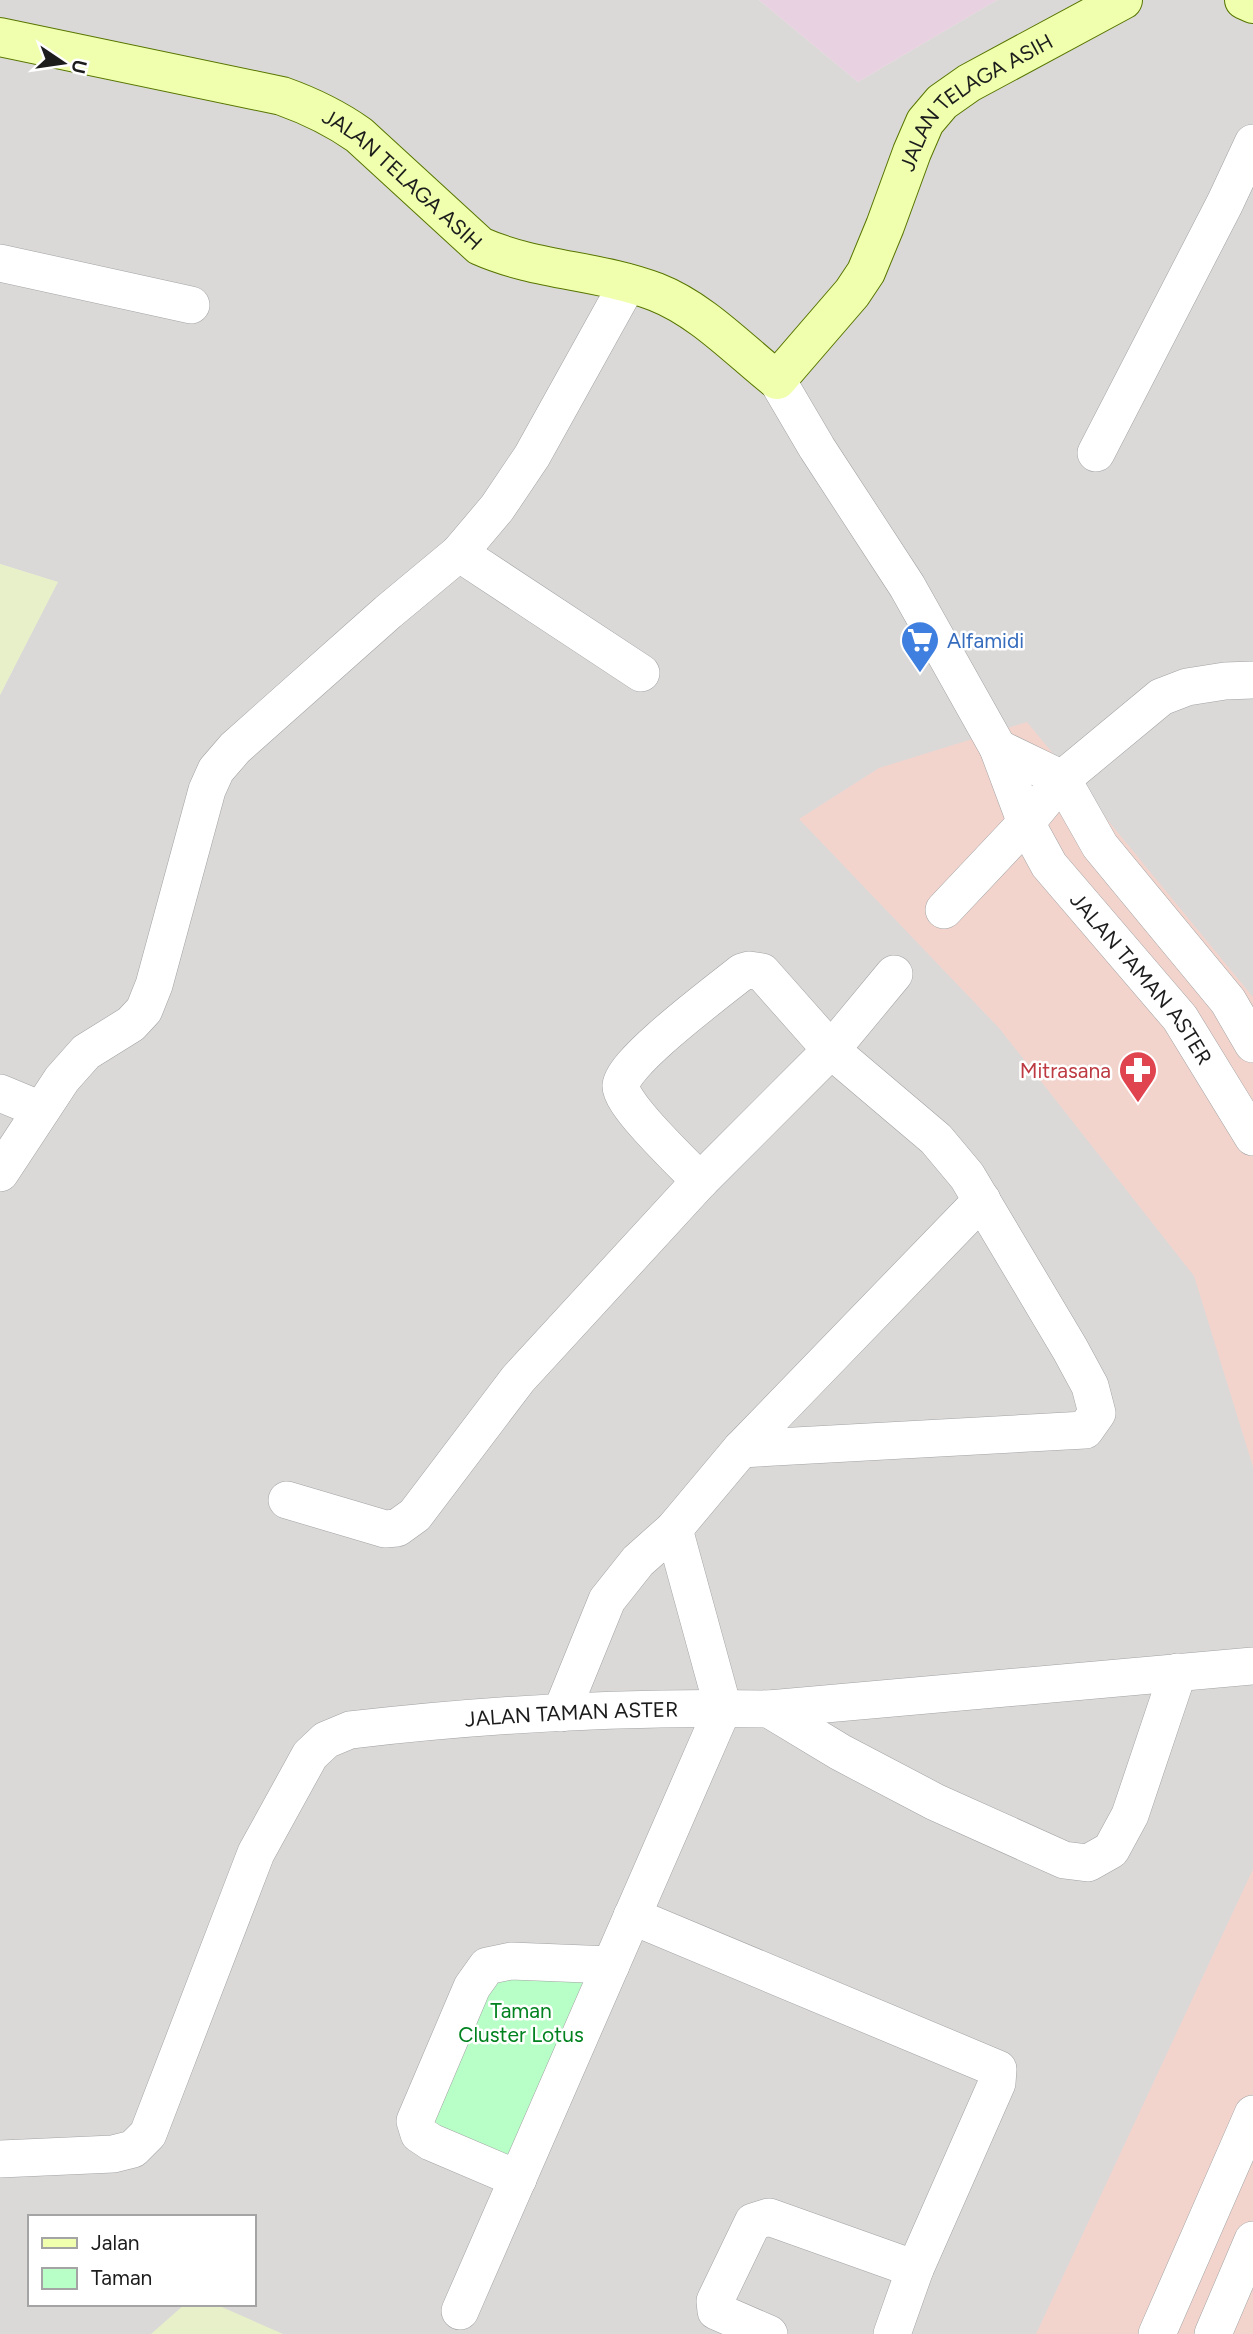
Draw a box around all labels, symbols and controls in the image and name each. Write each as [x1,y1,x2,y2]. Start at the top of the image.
north arrow [28,28,98,98]
street label: JALAN TELAGA ASIH [894,28,1057,174]
text: U [66,58,92,76]
street label: JALAN TELAGA ASIH [318,103,488,255]
supermarket icon: Alfamidi [899,619,941,674]
place label: Alfamidi [947,628,1024,653]
street label: JALAN TAMAN ASTER [1065,887,1218,1069]
pharmacy icon: Mitrasana [1117,1049,1159,1104]
place label: Mitrasana [1020,1058,1111,1083]
street label: JALAN TAMAN ASTER [464,1696,678,1731]
park label: Taman Cluster Lotus [458,1998,584,2047]
legend [28,2215,256,2306]
text: Jalan [91,2230,140,2255]
text: Taman [91,2265,152,2290]

